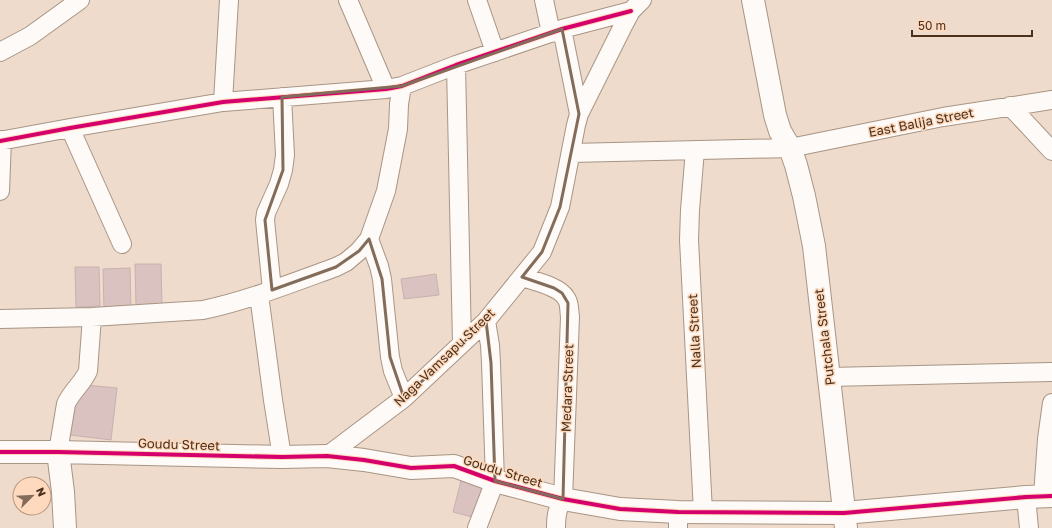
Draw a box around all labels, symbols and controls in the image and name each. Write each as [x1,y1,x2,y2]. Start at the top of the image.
scale bar [912,12,1032,38]
text: 50 m [918,18,946,33]
street label: East Balija Street [867,104,975,140]
street label: Putchala Street [810,288,838,386]
street label: Nalla Street [684,293,704,369]
street label: Naga Vamsapu Street [390,305,498,409]
street label: Medara Street [557,344,577,432]
street label: Goudu Street [138,435,220,453]
street label: Goudu Street [461,451,545,491]
north arrow [12,476,52,516]
text: N [34,485,49,498]

